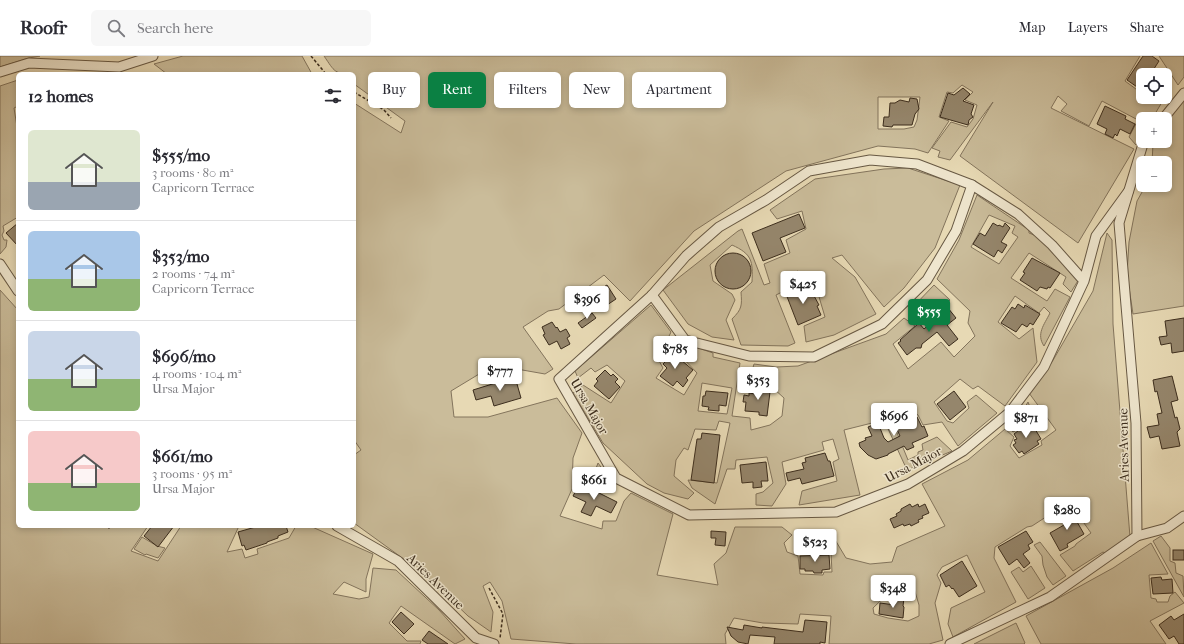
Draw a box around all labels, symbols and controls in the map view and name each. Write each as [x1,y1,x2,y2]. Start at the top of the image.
search box [91,10,371,46]
text: Roofr [20,17,67,39]
icon: search [105,17,127,39]
text: Search here [137,19,213,37]
text: Map [1019,19,1046,36]
text: Layers [1068,19,1108,36]
text: Share [1130,19,1164,36]
map controls [1136,68,1172,192]
button: locate [1136,68,1172,104]
chip: Buy [368,72,420,108]
chip: Rent [428,72,486,108]
chip: Filters [494,72,561,108]
chip: New [569,72,624,108]
chip: Apartment [632,72,726,108]
icon: filters [322,85,344,107]
text: 12 homes [28,86,93,106]
button: + [1136,112,1172,148]
text: $555/mo [152,145,210,165]
icon: home [60,146,108,194]
button: − [1136,156,1172,192]
text: 3 rooms · 80 m² [152,165,233,180]
text: Capricorn Terrace [152,180,254,195]
text: $353/mo [152,246,209,266]
icon: home [60,247,108,295]
text: 2 rooms · 74 m² [152,266,235,281]
pin: $425 [779,271,827,305]
text: $425 [789,276,817,291]
text: Capricorn Terrace [152,281,254,296]
pin: $396 [563,286,611,320]
text: $396 [574,291,600,306]
pin: $555 [905,299,953,333]
text: $555 [917,304,941,319]
pin: $785 [651,336,699,370]
text: $785 [662,341,688,356]
text: $696/mo [152,346,216,366]
icon: home [60,347,108,395]
pin: $777 [476,358,524,392]
text: $777 [487,363,513,378]
text: 4 rooms · 104 m² [152,366,241,381]
pin: $353 [734,367,782,401]
text: $353 [746,372,770,387]
street label: Ursa Major [567,375,612,437]
text: Ursa Major [152,381,214,396]
pin: $696 [870,403,918,437]
pin: $871 [1002,405,1050,439]
street label: Aries Avenue [1115,407,1132,483]
text: $696 [880,408,908,423]
text: $871 [1014,410,1038,425]
street label: Ursa Major [882,443,945,486]
text: $661/mo [152,446,213,466]
icon: home [60,447,108,495]
text: 3 rooms · 95 m² [152,466,232,481]
pin: $661 [570,467,618,501]
text: $661 [581,472,607,487]
text: Ursa Major [152,481,214,496]
pin: $280 [1043,497,1091,531]
text: $280 [1053,502,1081,517]
pin: $523 [791,529,839,563]
text: $523 [803,534,827,549]
street label: Aries Avenue [403,550,468,613]
pin: $348 [869,575,917,609]
text: $348 [880,580,906,595]

